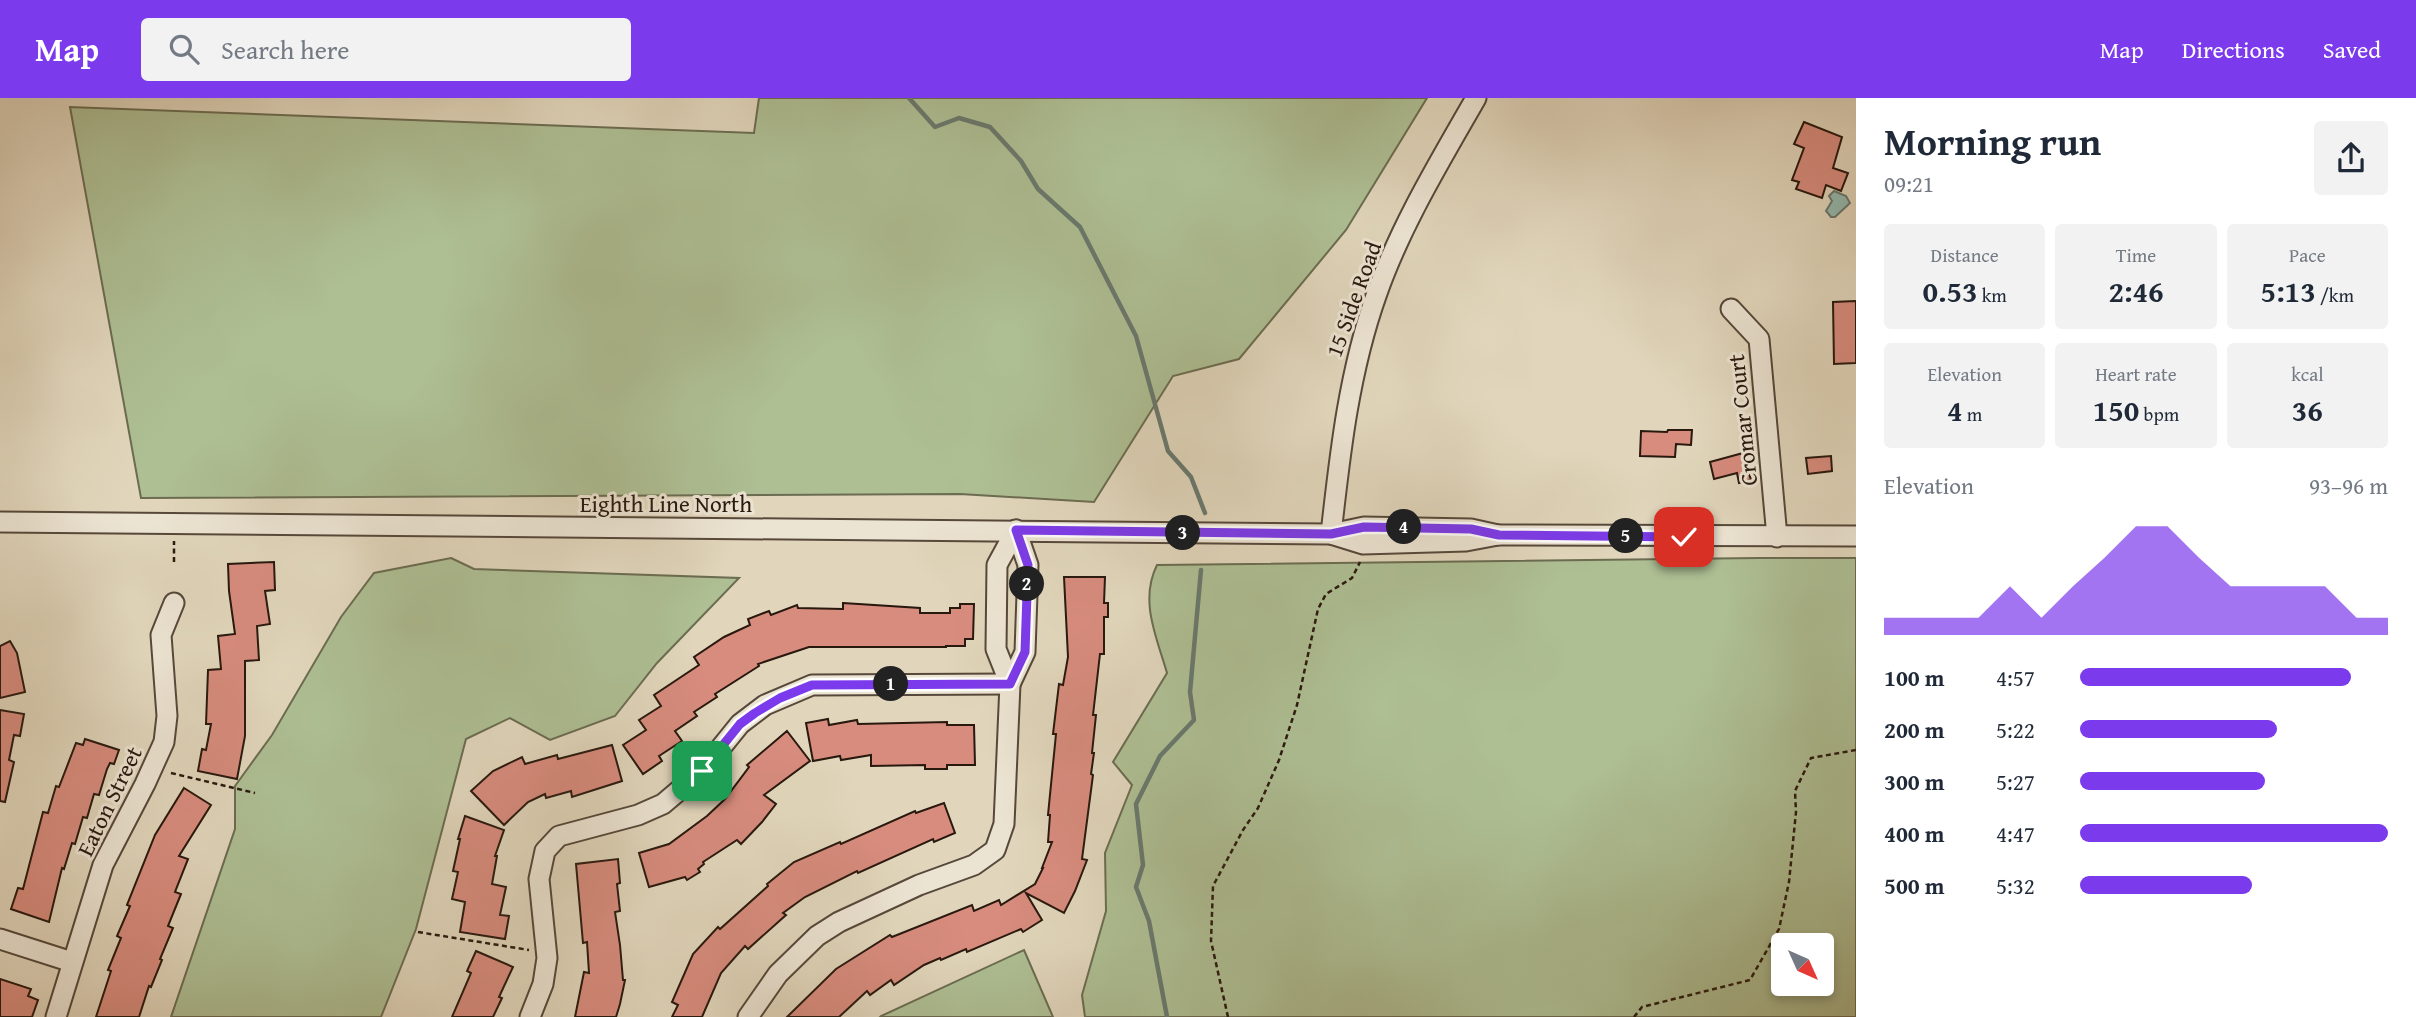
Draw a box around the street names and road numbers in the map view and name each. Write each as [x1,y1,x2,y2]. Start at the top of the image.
street label: 15 Side Road [1317,236,1389,362]
street label: Cromar Court [1719,353,1765,487]
street label: Eighth Line North [580,487,752,520]
street label: Eaton Street [68,740,150,862]

